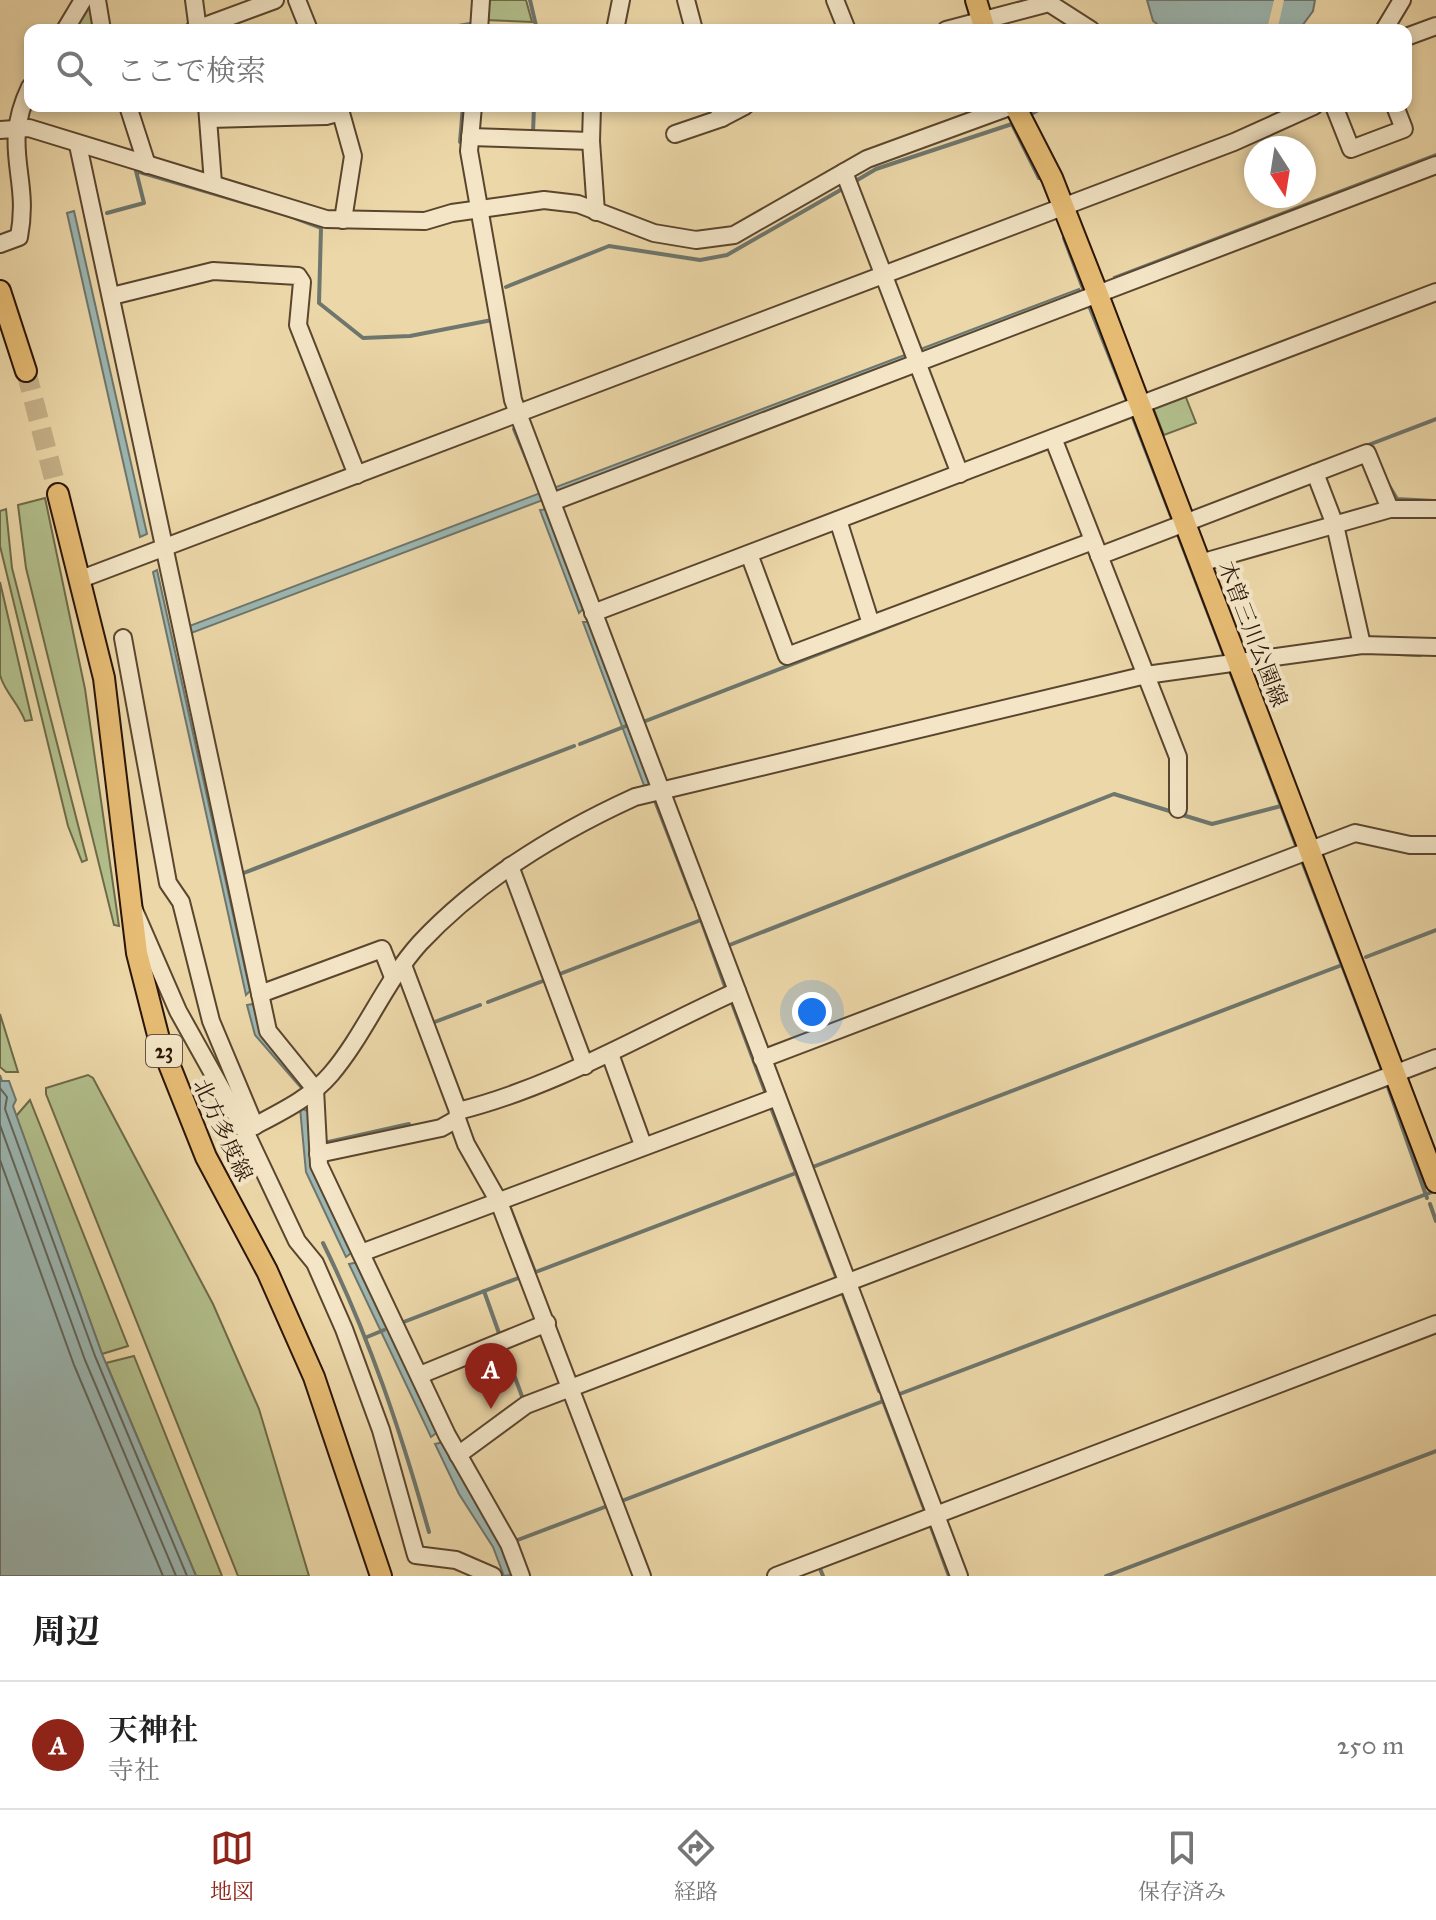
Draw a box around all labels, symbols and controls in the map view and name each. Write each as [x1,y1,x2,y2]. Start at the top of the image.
search box [24,24,1412,112]
icon: search [52,46,96,90]
text: ここで検索 [116,53,266,89]
north arrow [1244,136,1316,208]
street label: 木曽三川公園線 [1213,557,1293,711]
your location [792,992,832,1032]
road number: 23 [146,1035,182,1067]
street label: 北方多度線 [188,1074,258,1186]
pin: A [465,1343,517,1409]
text: 周辺 [32,1611,100,1652]
text: 天神社 [108,1712,198,1748]
text: A [49,1729,67,1761]
text: 250 m [1337,1729,1404,1761]
text: 寺社 [108,1754,160,1786]
tab: 地図 [210,1826,254,1905]
tab: 経路 [674,1826,718,1905]
tab: 保存済み [1138,1826,1226,1905]

